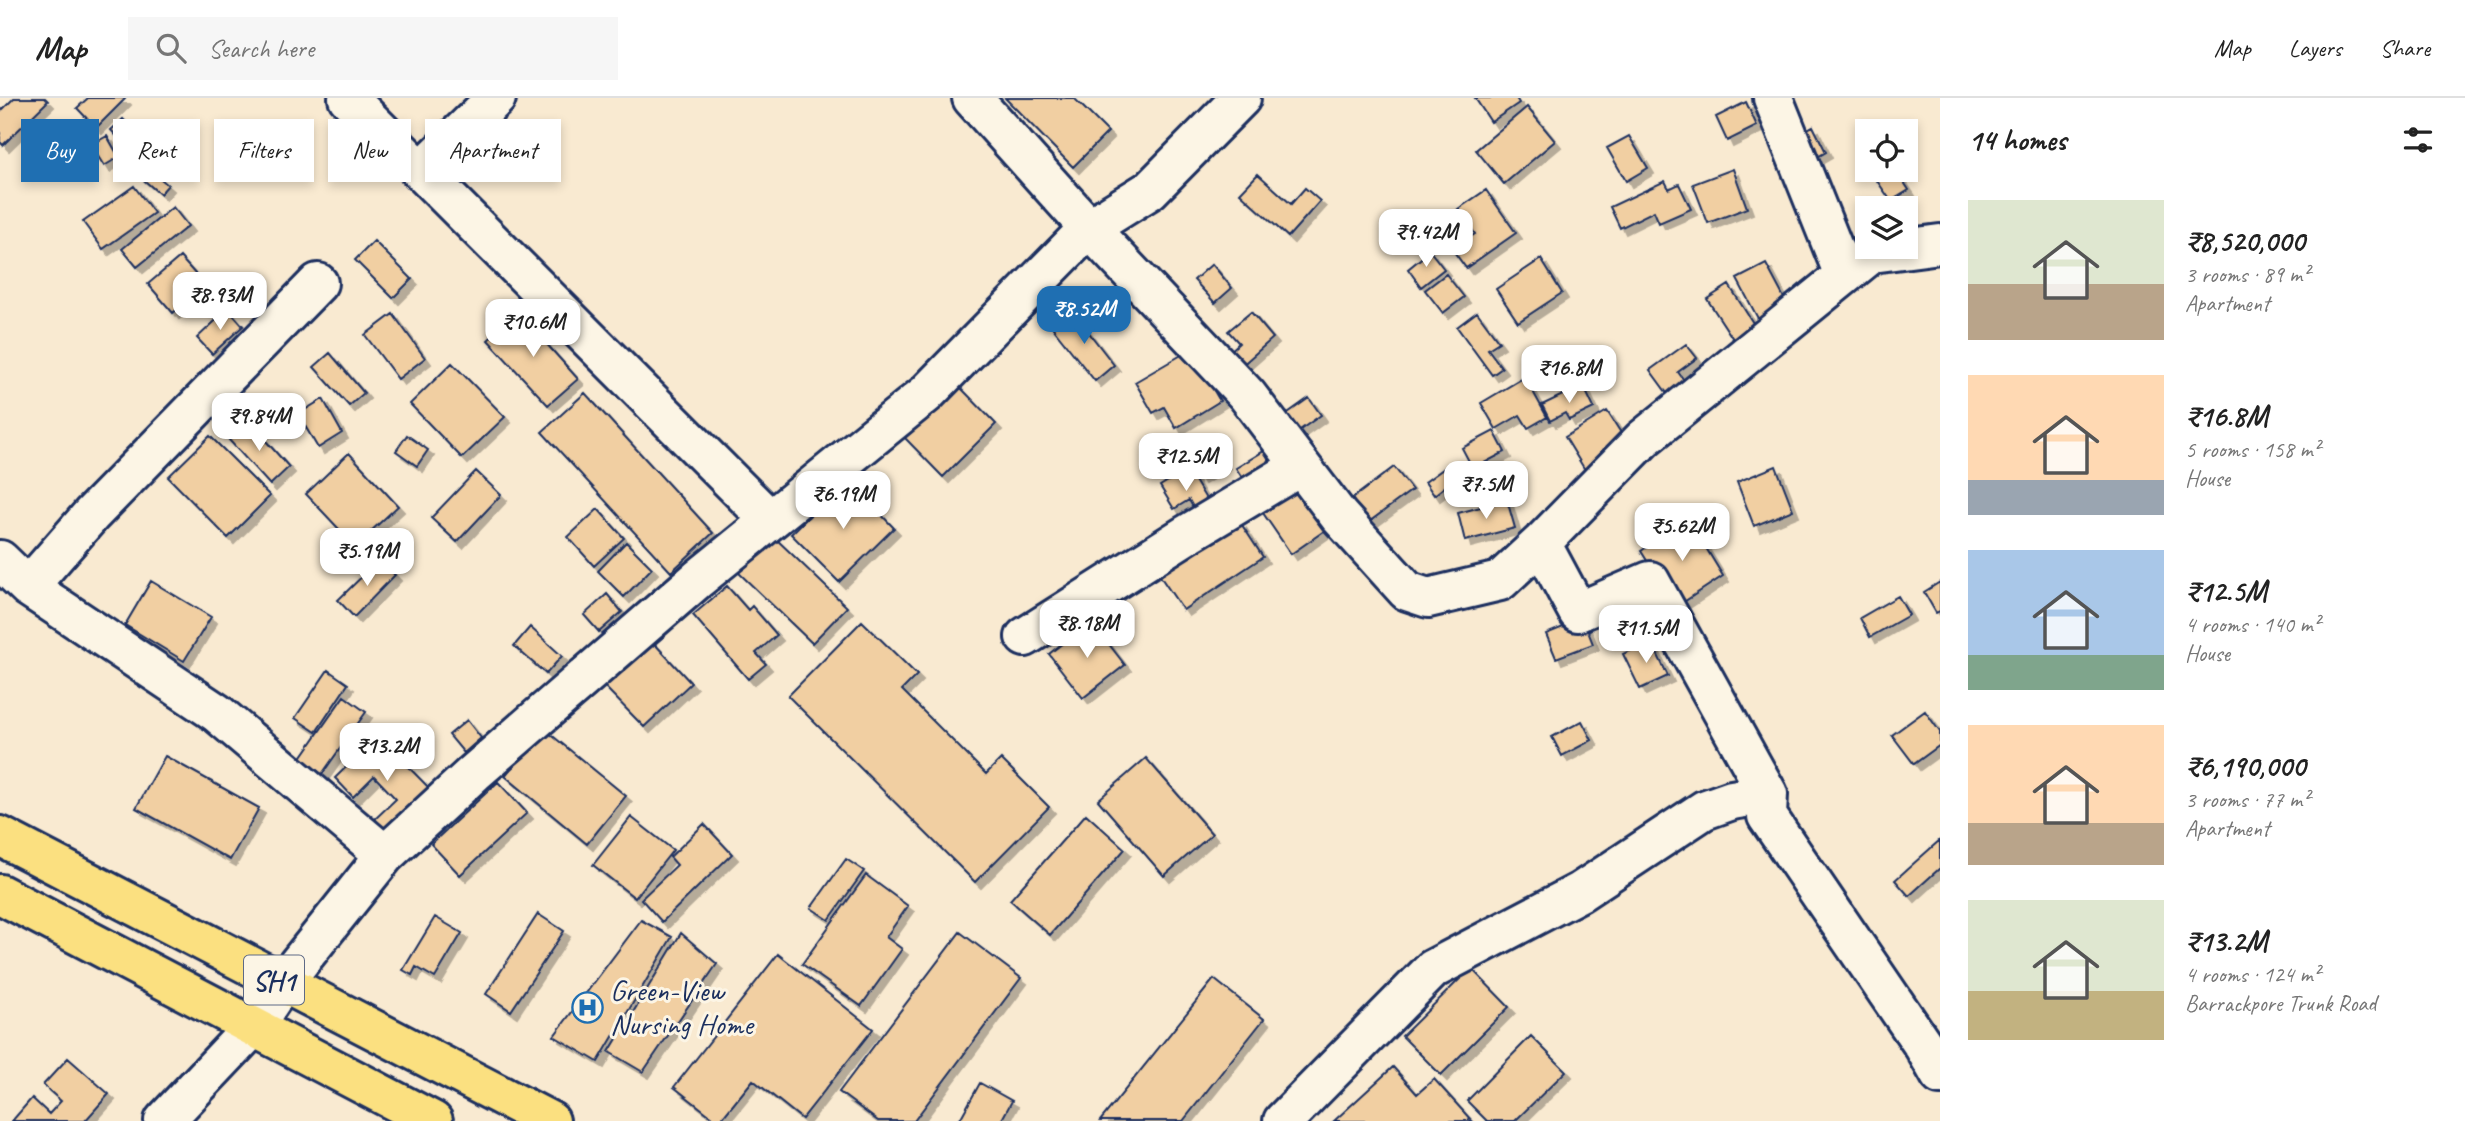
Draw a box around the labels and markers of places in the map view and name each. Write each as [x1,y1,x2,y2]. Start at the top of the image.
pin: ₹9.42M [1369,209,1483,269]
pin: ₹8.93M [163,272,277,332]
pin: ₹8.52M [1027,286,1141,346]
pin: ₹10.6M [476,300,590,359]
pin: ₹16.8M [1512,345,1626,405]
pin: ₹9.84M [202,394,316,453]
pin: ₹12.5M [1129,434,1243,493]
pin: ₹7.5M [1437,462,1535,521]
pin: ₹6.19M [786,472,900,531]
pin: ₹5.62M [1625,504,1739,563]
pin: ₹5.19M [310,528,424,588]
pin: ₹8.18M [1030,601,1144,660]
pin: ₹11.5M [1589,606,1703,665]
pin: ₹13.2M [330,724,444,783]
place label: Green-View Nursing Home [610,971,755,1043]
hospital icon: Green-View Nursing Home [570,990,604,1024]

